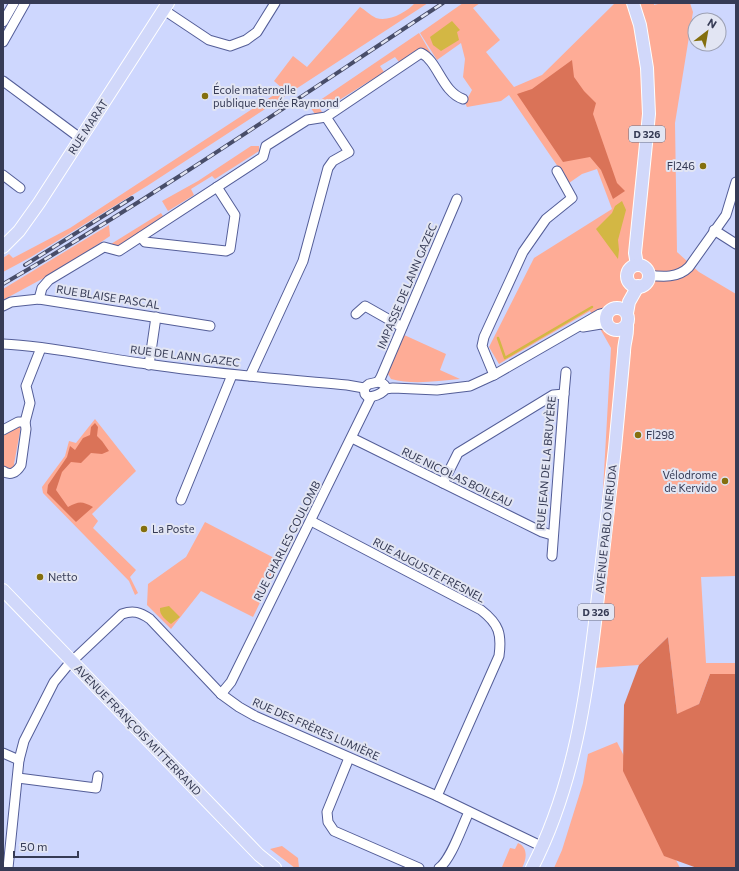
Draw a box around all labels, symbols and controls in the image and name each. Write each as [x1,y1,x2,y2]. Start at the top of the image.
north arrow [687,12,727,52]
text: N [706,15,719,31]
place label: École maternelle publique Renée Raymond [213,82,339,109]
marker: École maternelle publique Renée Raymond [200,91,210,101]
street label: RUE MARAT [65,97,110,157]
road number: D 326 [629,126,665,142]
place label: Fl246 [667,159,695,172]
marker: Fl246 [698,161,708,171]
street label: IMPASSE DE LANN GAZEC [374,221,439,351]
street label: RUE BLAISE PASCAL [55,282,161,311]
street label: RUE DE LANN GAZEC [130,342,241,369]
street label: RUE JEAN DE LA BRUYÈRE [532,395,559,530]
place label: Fl298 [646,428,675,441]
marker: Fl298 [633,430,643,440]
street label: RUE NICOLAS BOILEAU [400,444,515,509]
street label: AVENUE PABLO NERUDA [592,464,619,594]
place label: Vélodrome de Kervido [663,468,717,494]
marker: Vélodrome de Kervido [720,476,730,486]
street label: RUE CHARLES COULOMB [251,479,323,603]
place label: La Poste [152,522,195,535]
marker: La Poste [139,524,149,534]
street label: RUE AUGUSTE FRESNEL [371,534,487,605]
place label: Netto [48,570,78,583]
marker: Netto [35,572,45,582]
road number: D 326 [578,604,614,620]
street label: AVENUE FRANÇOIS MITTERRAND [72,662,204,798]
street label: RUE DES FRÈRES LUMIÈRE [251,694,382,763]
scale bar [14,833,78,859]
text: 50 m [20,839,48,853]

